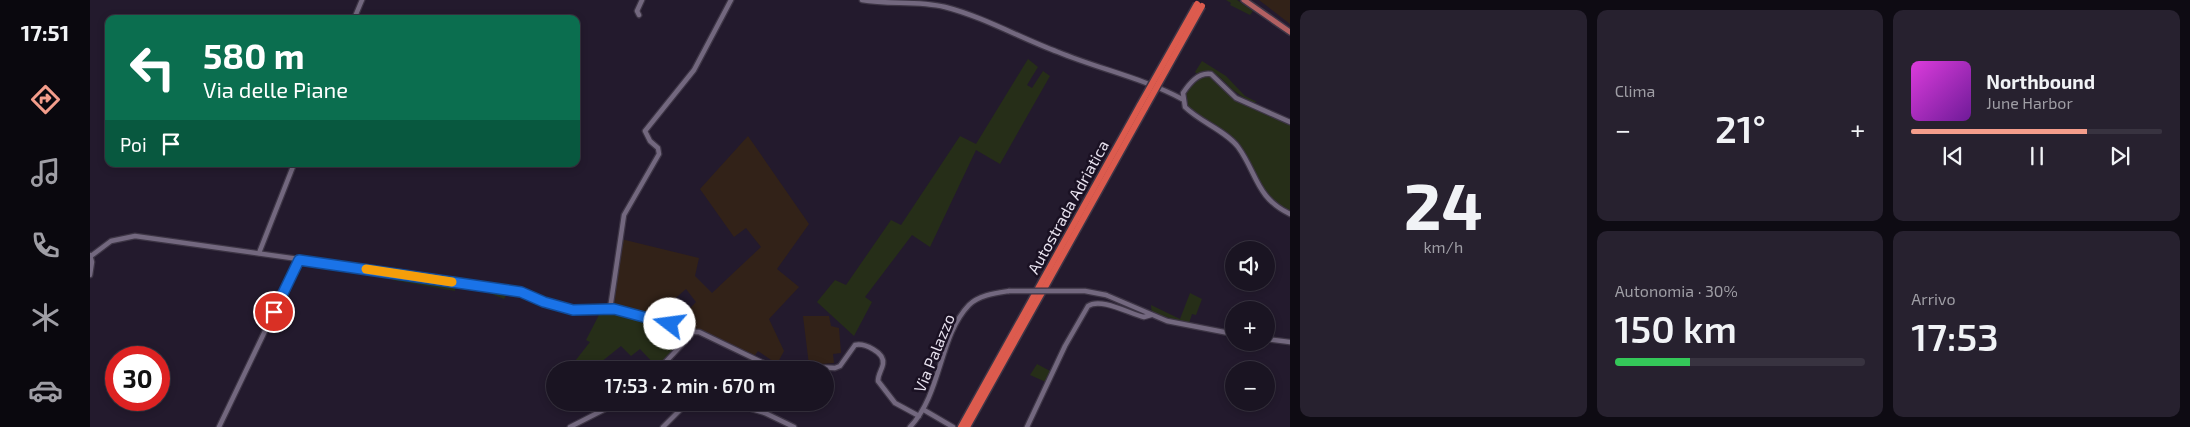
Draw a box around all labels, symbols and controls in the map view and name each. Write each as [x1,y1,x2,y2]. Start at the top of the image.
text: 17:51 [21,19,69,45]
text: 580 m [203,34,305,76]
icon: left [120,35,185,100]
text: Northbound [1986,70,2095,93]
text: Via delle Piane [203,76,348,102]
text: Clima [1615,81,1655,100]
icon: directions [28,82,63,117]
text: June Harbor [1986,93,2073,112]
text: 21° [1715,105,1766,151]
text: − [1615,112,1631,146]
text: + [1850,112,1865,146]
icon: arrive [157,130,185,158]
text: Poi [120,133,147,156]
street label: Autostrada Adriatica [1023,137,1112,277]
icon: previous [1939,142,1967,170]
icon: pause [2023,142,2051,170]
icon: next [2106,142,2134,170]
icon: music [28,155,63,190]
text: 24 [1404,165,1483,243]
icon: phone [28,228,63,263]
text: km/h [1423,237,1463,256]
map controls [1225,241,1275,411]
button: sound [1225,241,1275,291]
text: Autonomia · 30% [1615,281,1738,300]
text: Arrivo [1911,289,1956,308]
pin [253,291,295,333]
position arrow [643,297,695,349]
icon: arrive [260,298,288,326]
icon: climate [28,300,63,335]
button: + [1225,301,1275,351]
text: 150 km [1615,305,1737,351]
street label: Via Palazzo [909,311,958,395]
text: 17:53 [1911,313,1999,359]
speed limit sign: 30 [105,346,170,411]
button: − [1225,361,1275,411]
icon: car [28,373,63,408]
text: 17:53 · 2 min · 670 m [604,374,776,397]

